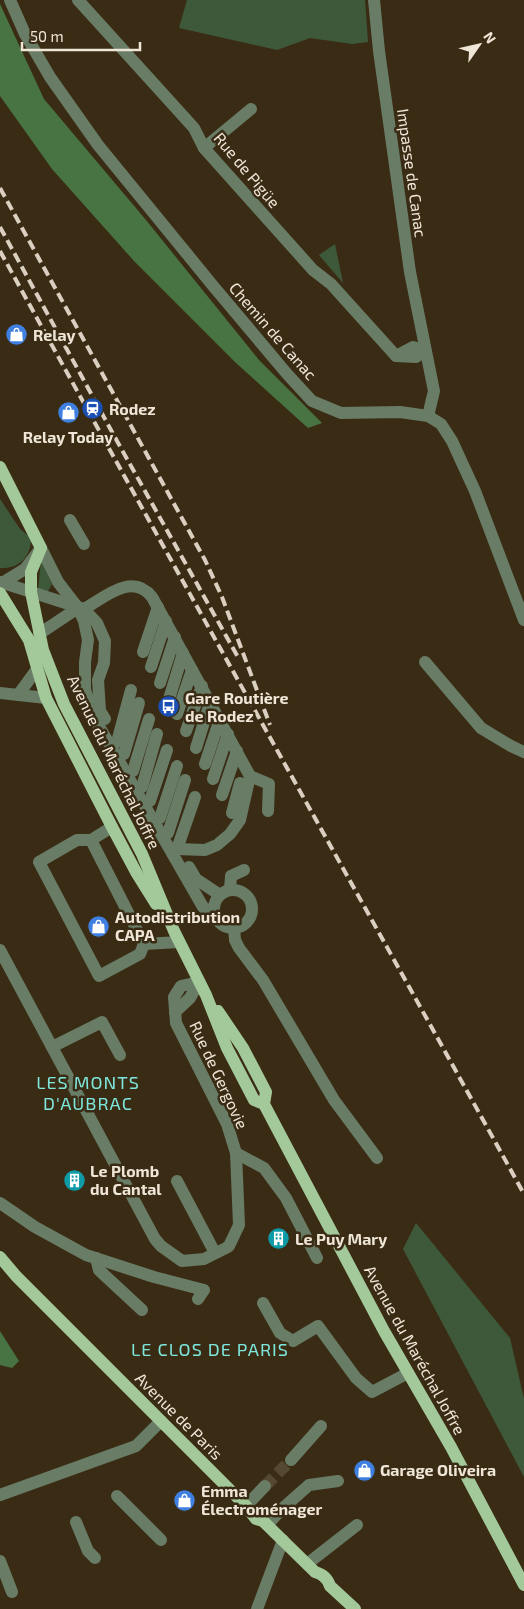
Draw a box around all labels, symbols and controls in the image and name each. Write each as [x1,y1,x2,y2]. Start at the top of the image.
scale bar [22,20,140,52]
north arrow [454,20,504,70]
text: 50 m [30,27,64,45]
text: N [480,29,500,46]
street label: Impasse de Canac [394,107,431,239]
street label: Rue de Pigüe [210,128,284,211]
street label: Chemin de Canac [226,278,321,383]
shop icon: Relay [5,323,29,347]
place label: Relay [33,325,76,345]
station icon: Rodez [81,397,105,421]
place label: Rodez [109,399,156,418]
shop icon: Relay Today [56,401,80,425]
place label: Relay Today [23,427,113,447]
street label: Avenue du Maréchal Joffre [64,672,165,852]
place label: Gare Routière de Rodez [185,688,289,725]
bus stop icon: Gare Routière de Rodez [157,695,181,719]
place label: Autodistribution CAPA [115,907,240,944]
shop icon: Autodistribution CAPA [87,914,111,938]
street label: Rue de Gergovie [186,1018,253,1132]
district label: LES MONTS D'AUBRAC [36,1071,140,1114]
place label: Le Plomb du Cantal [90,1161,162,1198]
building icon: Le Plomb du Cantal [62,1168,86,1192]
building icon: Le Puy Mary [267,1227,291,1251]
place label: Le Puy Mary [295,1229,387,1249]
street label: Avenue du Maréchal Joffre [361,1262,470,1438]
district label: LE CLOS DE PARIS [131,1338,289,1360]
street label: Avenue de Paris [132,1368,227,1463]
shop icon: Garage Oliveira [352,1458,376,1482]
place label: Garage Oliveira [380,1460,496,1479]
place label: Emma Électroménager [201,1481,322,1518]
shop icon: Emma Électroménager [173,1488,197,1512]

